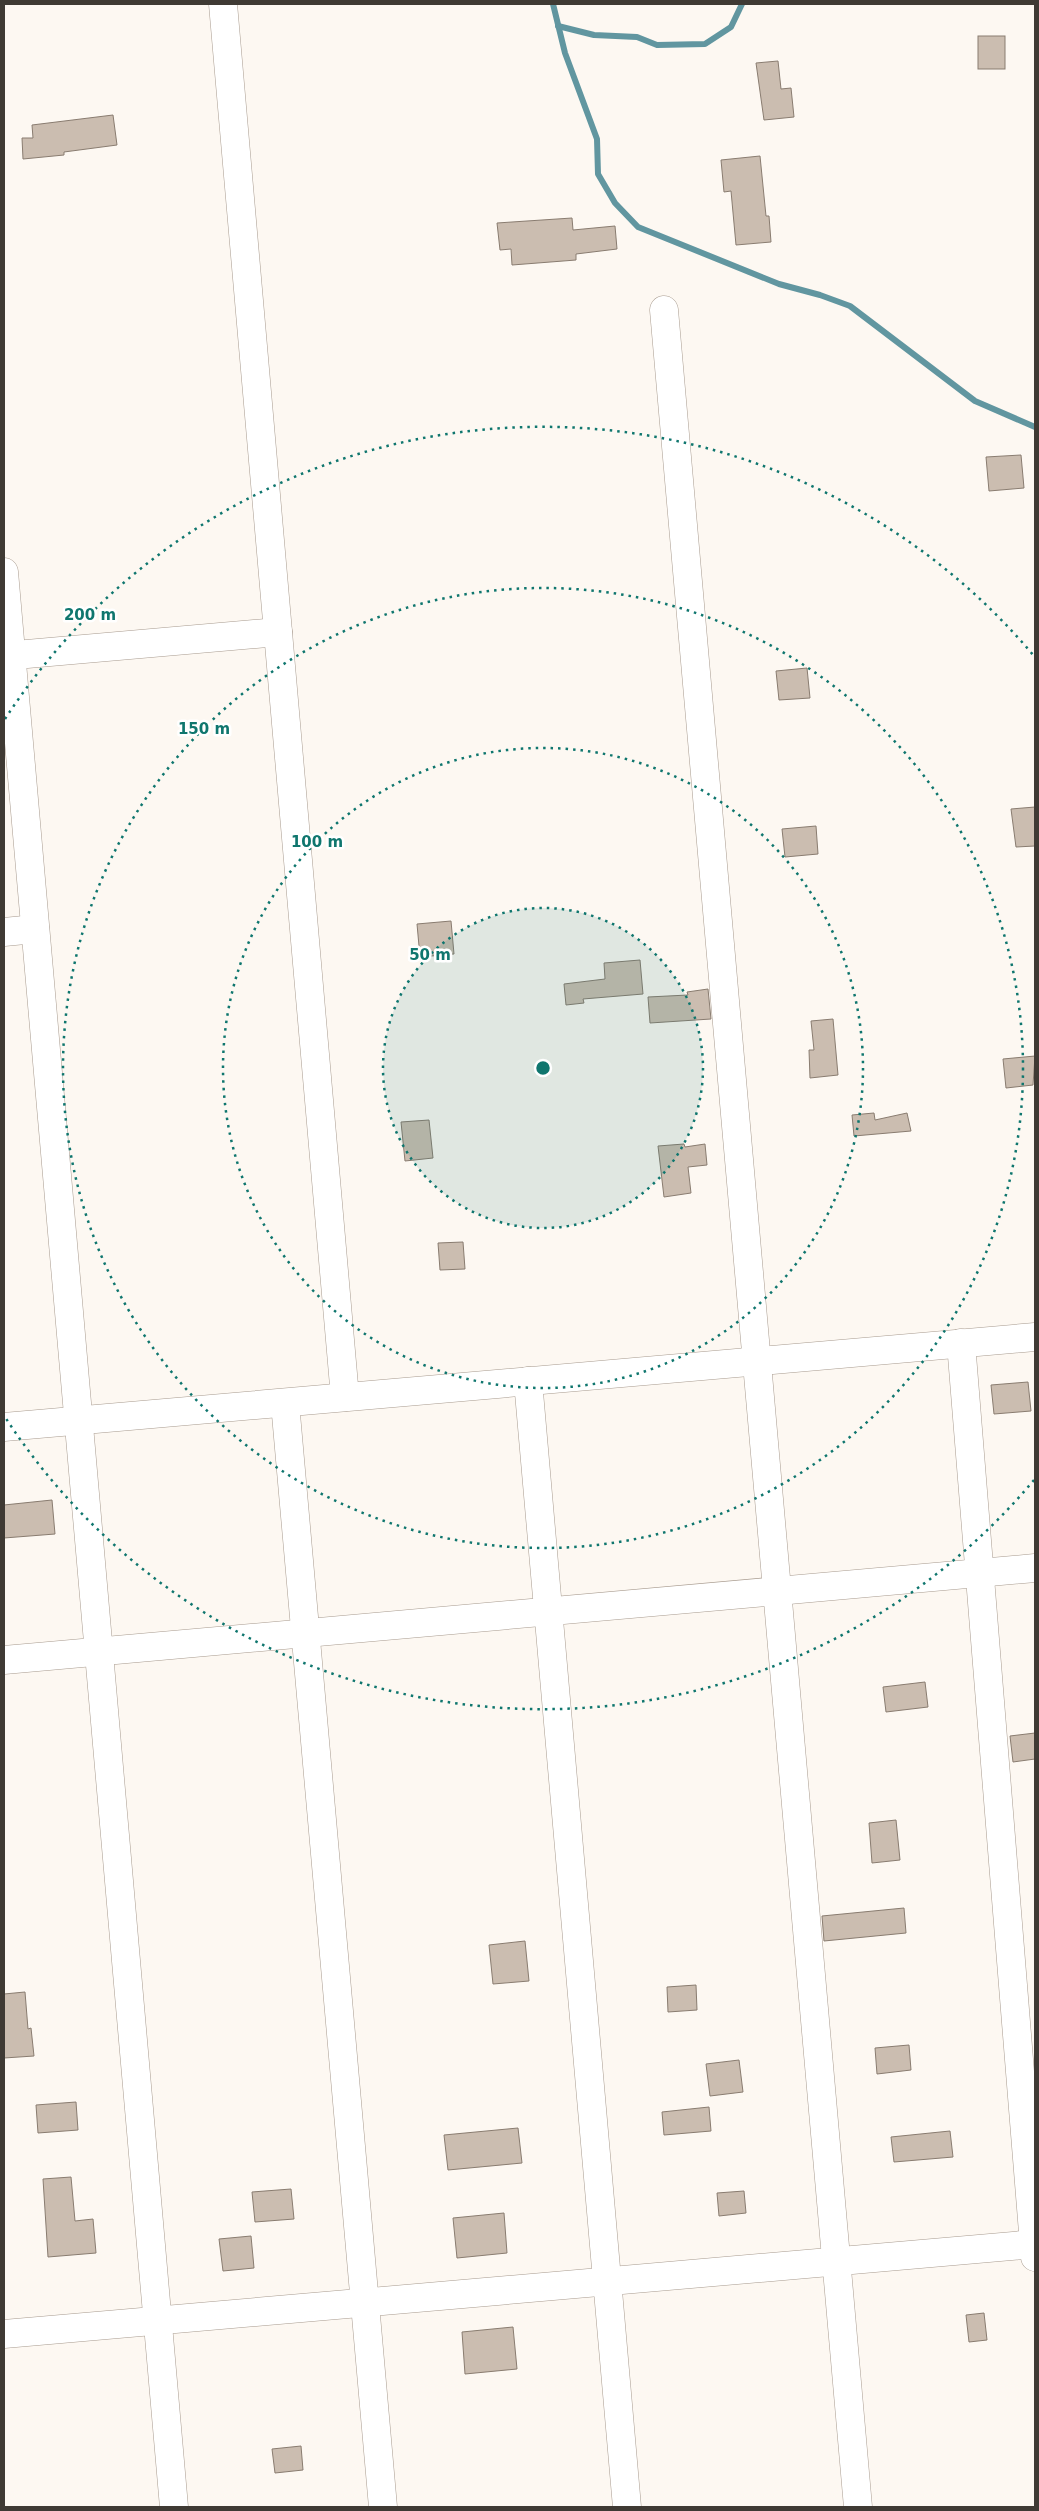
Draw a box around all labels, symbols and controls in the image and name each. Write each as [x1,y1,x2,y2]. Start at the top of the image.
text: 200 m [64,606,116,624]
text: 150 m [178,720,230,738]
text: 100 m [291,833,343,851]
text: 50 m [409,946,451,964]
centre of rings [534,1059,552,1077]

